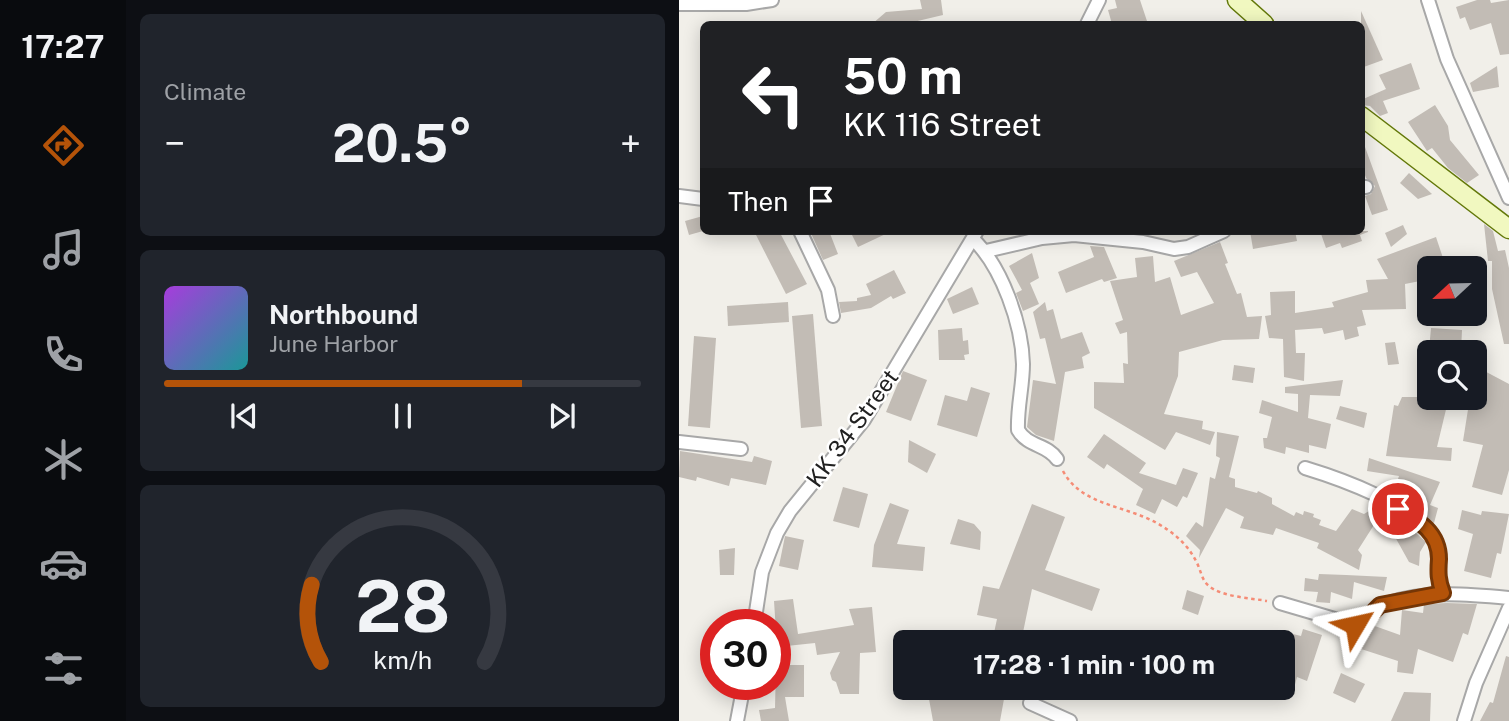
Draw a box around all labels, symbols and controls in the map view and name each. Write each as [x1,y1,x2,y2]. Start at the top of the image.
text: 17:27 [21,28,105,65]
text: 50 m [843,47,963,105]
icon: left [728,49,819,140]
text: Climate [164,78,246,105]
text: KK 116 Street [843,106,1042,143]
text: 20.5° [332,113,473,174]
icon: directions [39,121,88,170]
text: − [164,121,185,166]
text: + [620,121,641,166]
icon: arrive [802,182,840,220]
text: Then [728,186,788,217]
icon: music [39,225,88,274]
north arrow [1417,256,1487,326]
map controls [1417,256,1487,410]
text: Northbound [269,299,418,330]
icon: phone [39,330,88,379]
text: June Harbor [269,330,398,357]
button: search [1417,340,1487,410]
street label: KK 34 Street [800,364,904,492]
icon: previous [225,397,263,435]
icon: pause [384,397,422,435]
icon: next [543,397,581,435]
icon: climate [39,435,88,484]
pin [1368,479,1428,539]
icon: arrive [1379,490,1417,528]
icon: car [39,539,88,588]
text: 28 [355,564,450,649]
position arrow [1318,588,1392,662]
speed limit sign: 30 [700,609,791,700]
icon: filters [39,644,88,693]
text: km/h [373,645,432,675]
text: 17:28 · 1 min · 100 m [973,649,1215,680]

